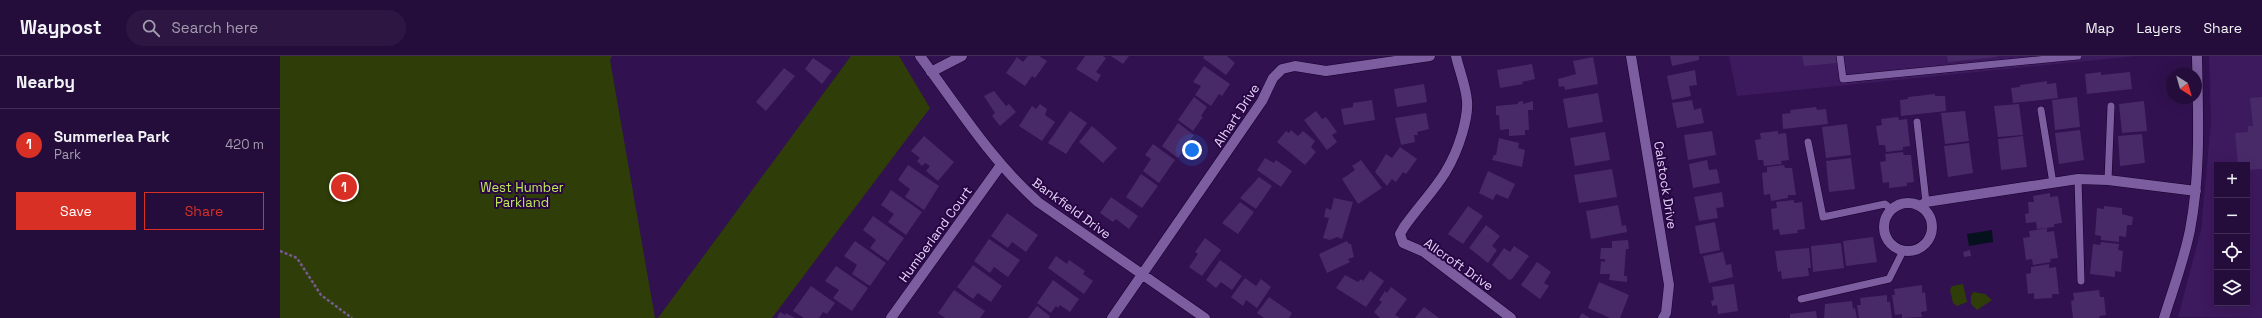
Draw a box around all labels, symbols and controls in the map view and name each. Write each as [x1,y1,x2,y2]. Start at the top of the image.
search box [126,10,406,46]
text: Waypost [20,15,102,40]
icon: search [140,17,162,39]
text: Search here [172,18,258,37]
text: Map [2085,19,2115,37]
text: Layers [2137,19,2181,37]
text: Share [2203,19,2242,37]
north arrow [2166,68,2202,104]
text: Nearby [16,71,75,93]
street label: Alhart Drive [1210,80,1263,150]
text: Summerlea Park [54,127,170,146]
text: 1 [26,136,32,153]
text: 420 m [225,136,264,153]
your location [1182,140,1202,160]
street label: Calstock Drive [1650,140,1681,230]
text: Park [54,146,81,163]
map controls [2214,162,2250,306]
button: + [2214,162,2250,198]
pin: 1 [331,172,357,202]
street label: Bankfield Drive [1029,174,1114,243]
park label: West Humber Parkland [480,179,564,211]
street label: Humberland Court [895,183,976,285]
button: Save [16,192,136,230]
button: Share [144,192,264,230]
button: − [2214,198,2250,234]
street label: Allcroft Drive [1421,234,1497,295]
button: locate [2214,234,2250,270]
button: layers [2214,270,2250,306]

